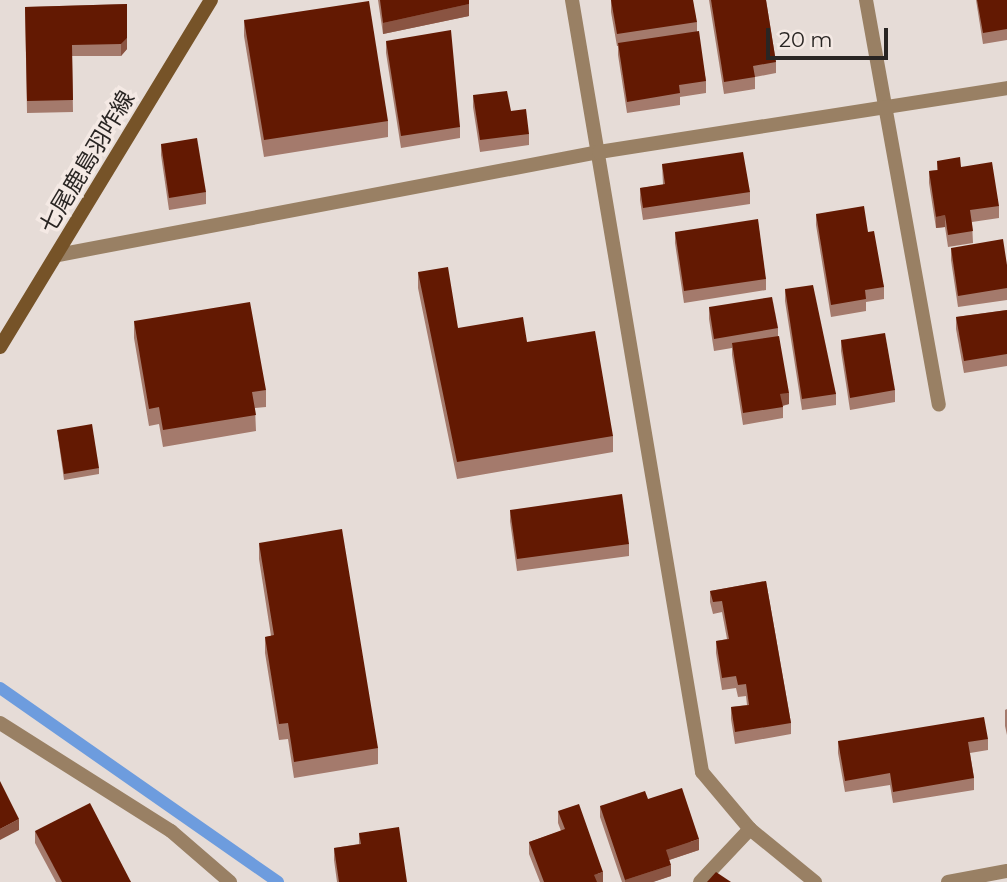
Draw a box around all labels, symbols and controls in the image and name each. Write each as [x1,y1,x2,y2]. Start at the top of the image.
scale bar [769,14,892,58]
text: 20 m [779,27,833,52]
street label: 七尾鹿島羽咋線 [34,86,140,238]

